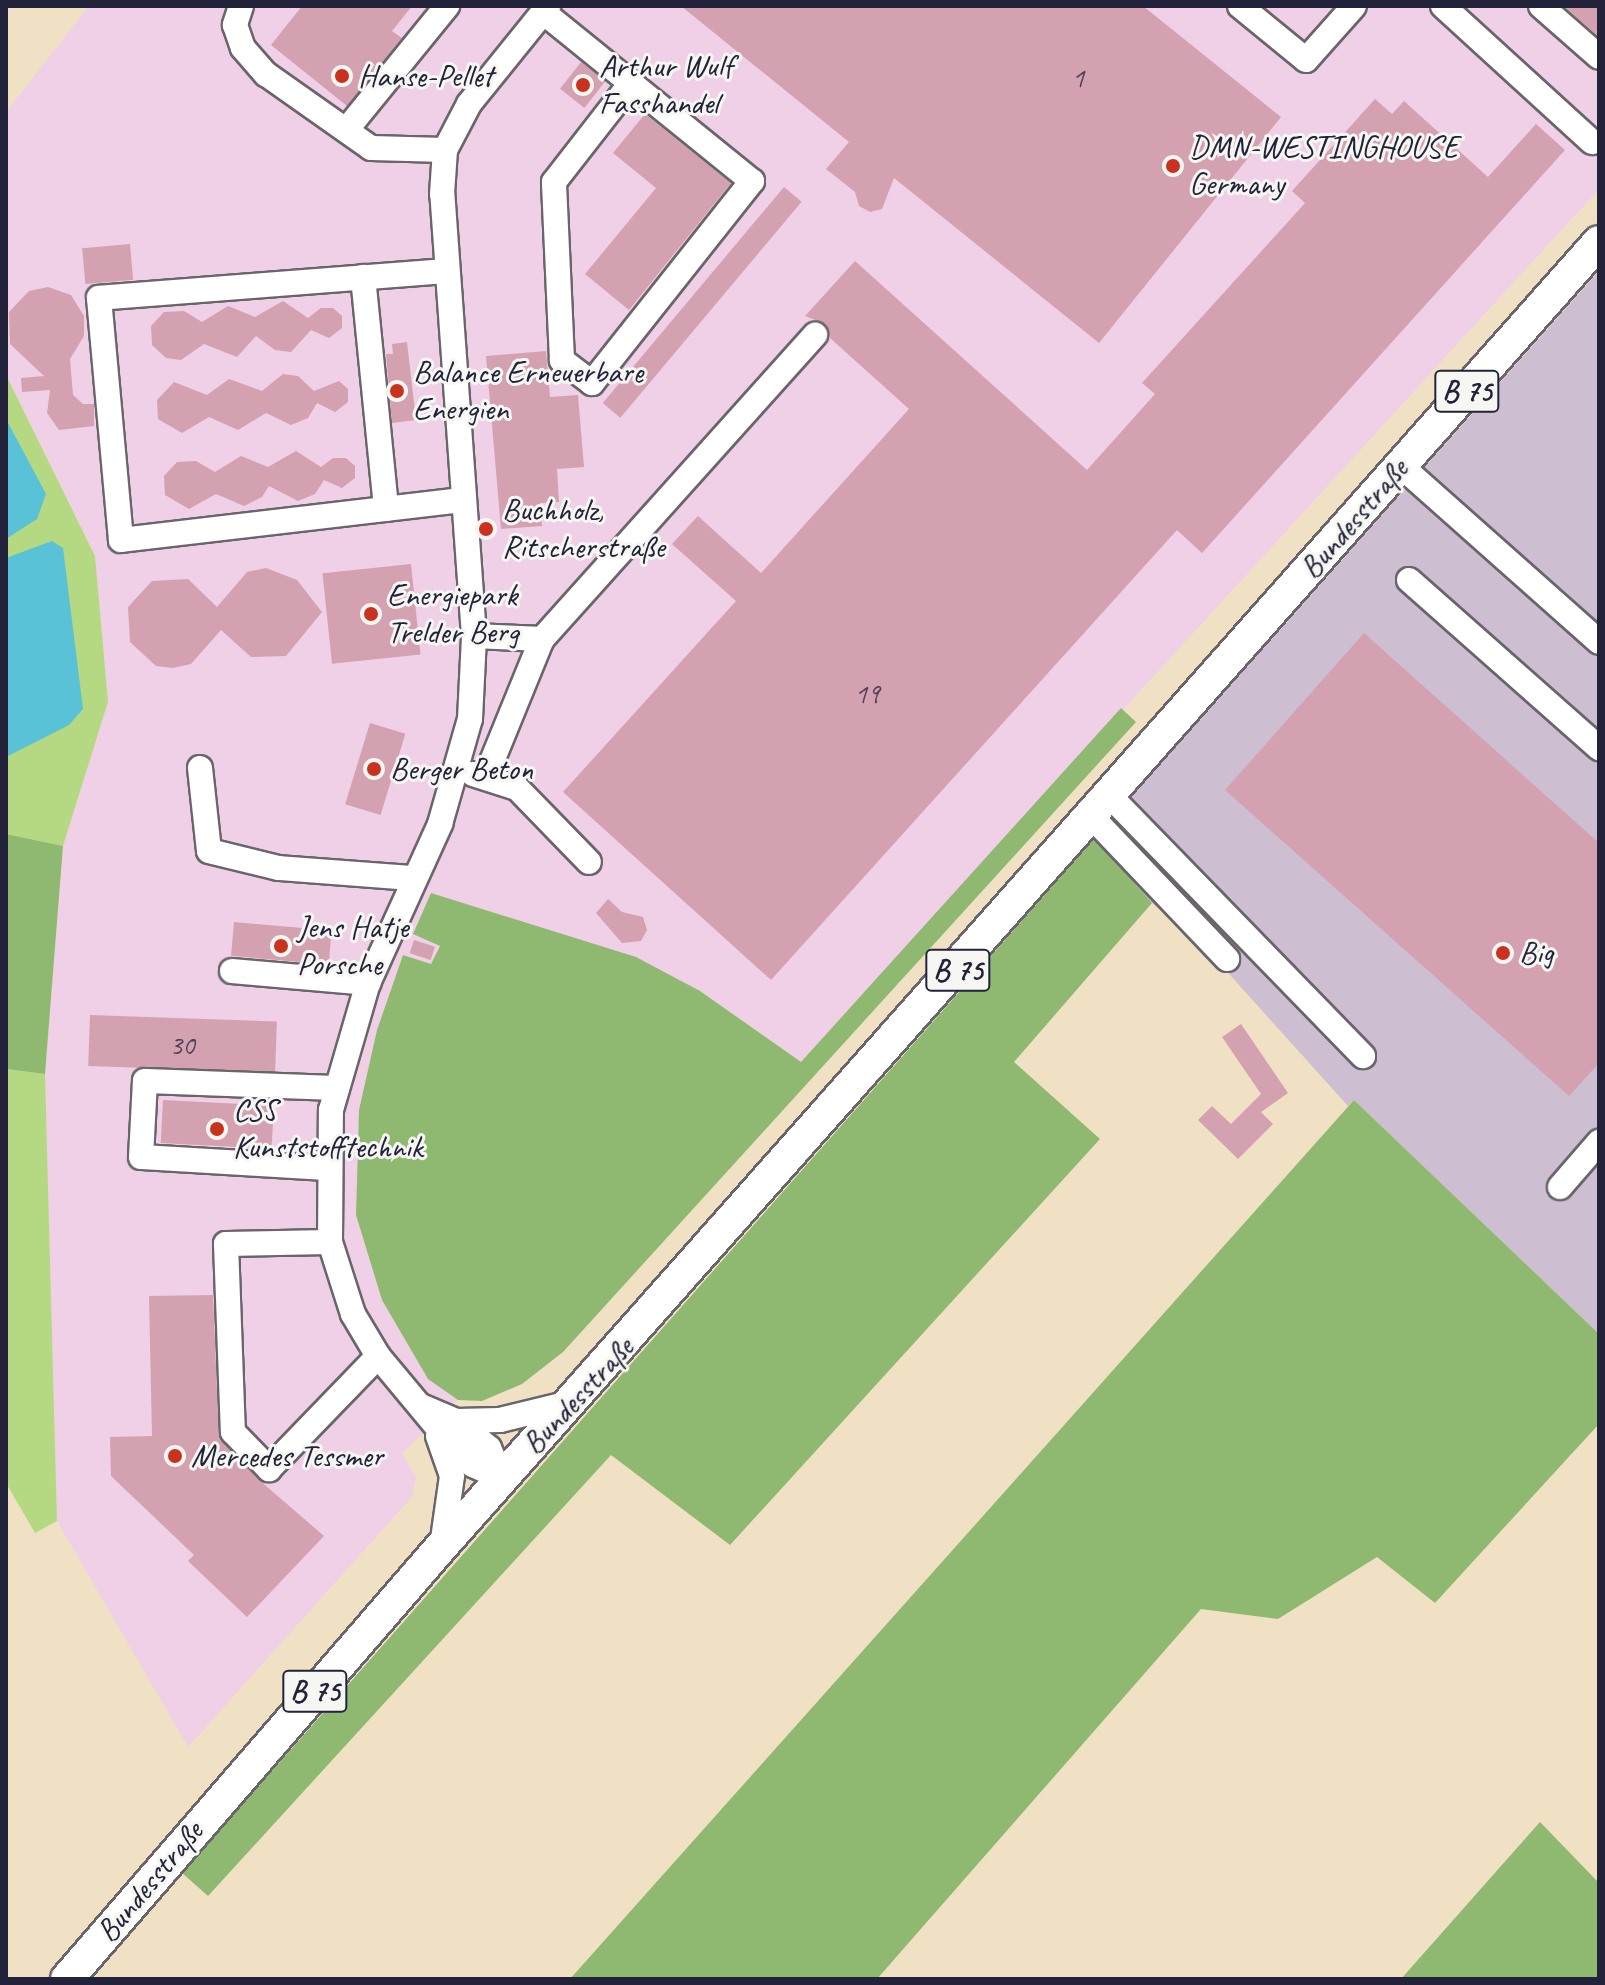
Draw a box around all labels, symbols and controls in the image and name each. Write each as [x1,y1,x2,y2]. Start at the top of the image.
place label: Arthur Wulf Fasshandel [599,48,732,123]
place label: Hanse-Pellet [358,57,493,95]
house number: 1 [1072,61,1084,95]
marker: Hanse-Pellet [333,67,351,85]
marker: Arthur Wulf Fasshandel [574,76,592,94]
place label: DMN-WESTINGHOUSE Germany [1189,129,1458,204]
marker: DMN-WESTINGHOUSE Germany [1164,157,1182,175]
place label: Balance Erneuerbare Energien [413,354,643,429]
road number: B 75 [1433,365,1501,417]
marker: Balance Erneuerbare Energien [388,382,406,400]
street label: Bundesstraße [1292,451,1416,587]
place label: Buchholz, Ritscherstraße [502,492,665,567]
marker: Buchholz, Ritscherstraße [477,520,495,538]
place label: Energiepark Trelder Berg [387,577,519,652]
marker: Energiepark Trelder Berg [362,605,380,623]
house number: 19 [854,677,880,711]
place label: Berger Beton [390,750,533,788]
marker: Berger Beton [365,760,383,778]
place label: Jens Hatje Porsche [297,909,409,984]
place label: Big [1519,934,1553,972]
marker: Jens Hatje Porsche [272,937,290,955]
road number: B 75 [924,944,992,996]
marker: Big [1494,944,1512,962]
house number: 30 [169,1028,195,1062]
place label: CSS Kunststofftechnik [233,1092,423,1167]
marker: CSS Kunststofftechnik [208,1120,226,1138]
street label: Bundesstraße [514,1329,642,1463]
place label: Mercedes Tessmer [191,1437,383,1475]
marker: Mercedes Tessmer [166,1447,184,1465]
road number: B 75 [281,1665,349,1717]
street label: Bundesstraße [88,1814,212,1950]

